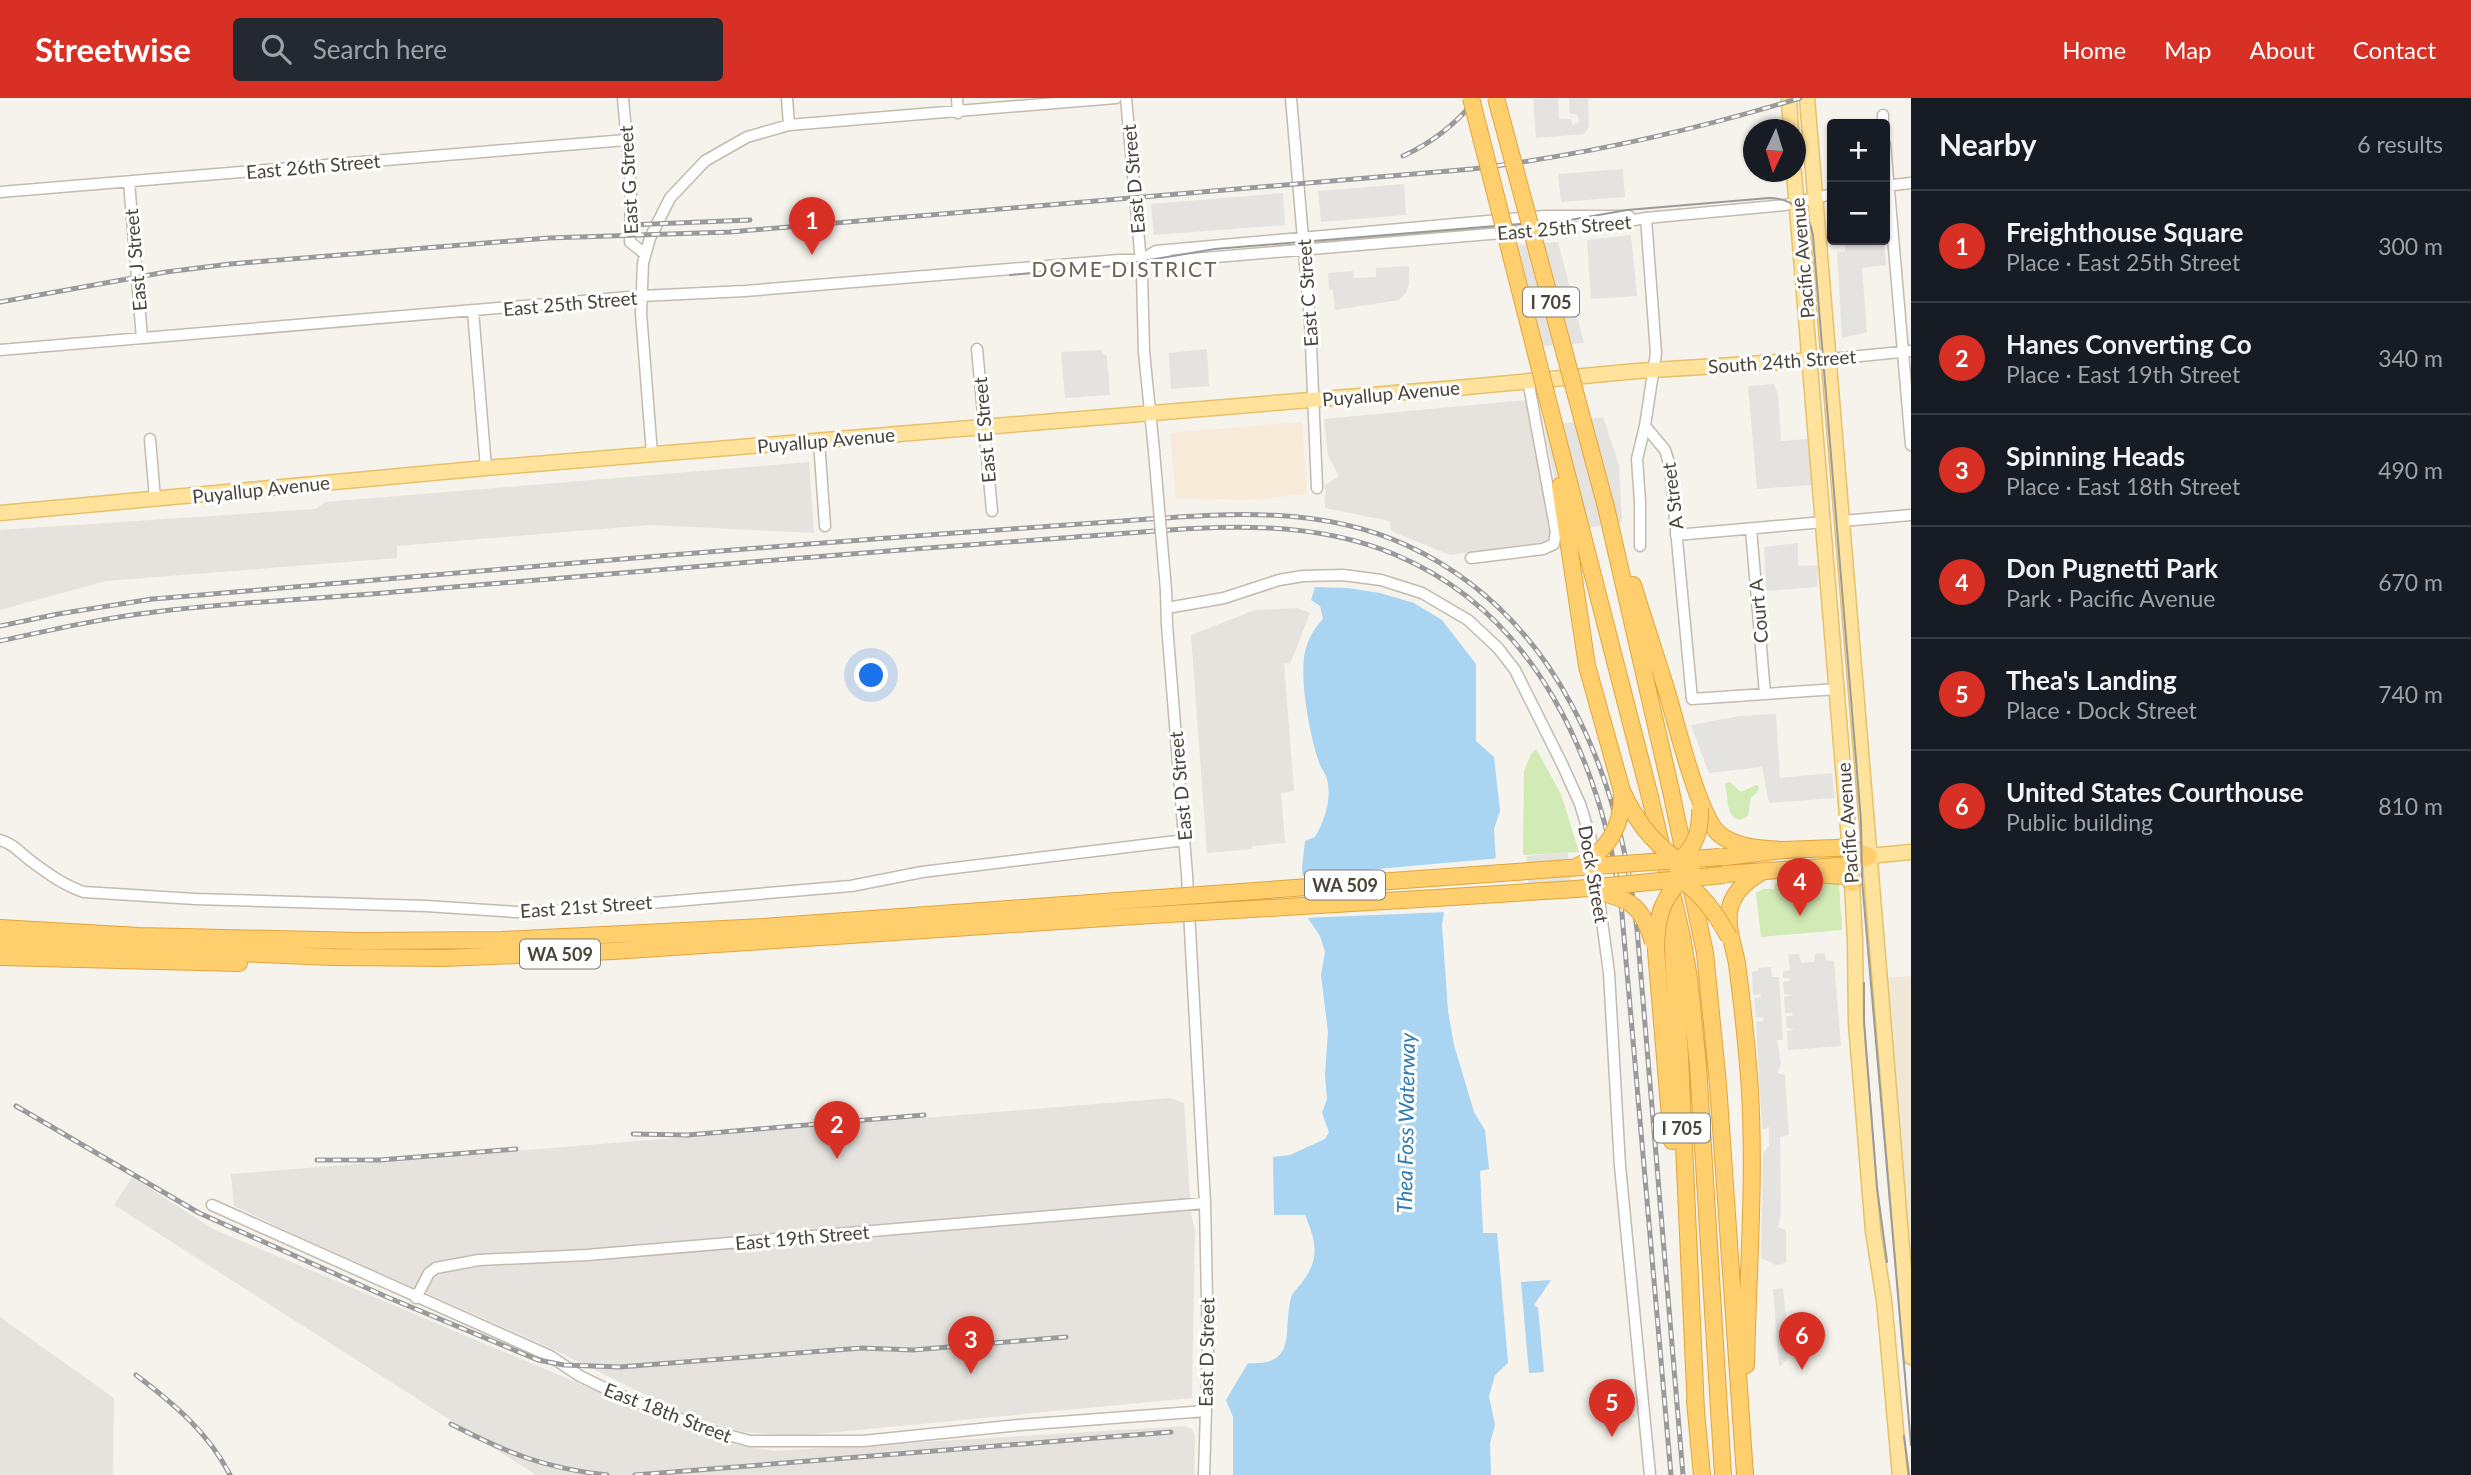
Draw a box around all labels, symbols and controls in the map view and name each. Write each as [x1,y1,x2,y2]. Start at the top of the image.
search box [233,18,723,81]
text: Streetwise [35,29,191,69]
icon: search [257,30,295,68]
text: Search here [313,33,447,65]
text: Home [2062,35,2126,64]
text: Map [2164,35,2212,64]
text: About [2250,35,2315,64]
text: Contact [2353,35,2436,64]
north arrow [1743,119,1806,182]
map controls [1827,119,1890,245]
button: + [1827,119,1890,182]
street label: East D Street [1117,123,1149,235]
street label: East G Street [614,125,642,235]
text: Nearby [1939,126,2037,162]
text: 6 results [2357,130,2443,158]
street label: East 26th Street [245,149,381,183]
button: − [1827,182,1890,245]
pin: 1 [789,197,835,255]
street label: Pacific Avenue [1785,197,1819,319]
street label: East J Street [119,208,151,312]
street label: East 25th Street [1496,210,1632,244]
text: Freighthouse Square [2006,216,2243,248]
text: 1 [1955,232,1969,260]
text: 300 m [2378,232,2443,260]
street label: East C Street [1292,238,1322,348]
text: Place · East 25th Street [2006,248,2240,276]
district label: DOME DISTRICT [1032,256,1218,281]
street label: East 25th Street [502,286,638,320]
road number: I 705 [1523,288,1579,316]
text: Hanes Converting Co [2006,328,2252,360]
street label: South 24th Street [1707,344,1857,378]
text: 2 [1955,344,1969,372]
text: 340 m [2378,344,2443,372]
text: Place · East 19th Street [2006,360,2240,388]
street label: East E Street [968,376,1000,484]
street label: Puyallup Avenue [1321,376,1461,410]
street label: Puyallup Avenue [756,423,896,457]
text: Spinning Heads [2006,440,2185,472]
text: 3 [1955,456,1969,484]
text: 490 m [2378,456,2443,484]
street label: A Street [1656,461,1688,531]
street label: Puyallup Avenue [191,470,331,508]
text: Place · East 18th Street [2006,472,2240,500]
text: Don Pugnetti Park [2006,552,2218,584]
text: 4 [1955,568,1969,596]
text: 670 m [2378,568,2443,596]
street label: Court A [1744,578,1772,644]
text: Park · Pacific Avenue [2006,584,2215,612]
your location [854,658,888,692]
text: Thea's Landing [2006,664,2177,696]
text: 5 [1955,680,1969,708]
text: 740 m [2378,680,2443,708]
text: Place · Dock Street [2006,696,2197,724]
street label: East D Street [1164,730,1196,842]
street label: Pacific Avenue [1831,762,1863,884]
text: United States Courthouse [2006,776,2304,808]
text: 6 [1955,792,1969,820]
text: 810 m [2378,792,2443,820]
text: Public building [2006,808,2153,836]
street label: Dock Street [1574,823,1614,925]
pin: 4 [1777,858,1823,916]
road number: WA 509 [1305,870,1385,900]
street label: East 21st Street [519,890,653,922]
road number: WA 509 [520,940,600,968]
water label: Thea Foss Waterway [1391,1032,1419,1213]
pin: 2 [814,1101,860,1159]
road number: I 705 [1654,1113,1710,1142]
street label: East 19th Street [734,1220,870,1254]
street label: East D Street [1194,1297,1218,1407]
pin: 6 [1779,1312,1825,1370]
pin: 3 [948,1316,994,1374]
street label: East 18th Street [601,1377,735,1447]
pin: 5 [1589,1379,1635,1437]

